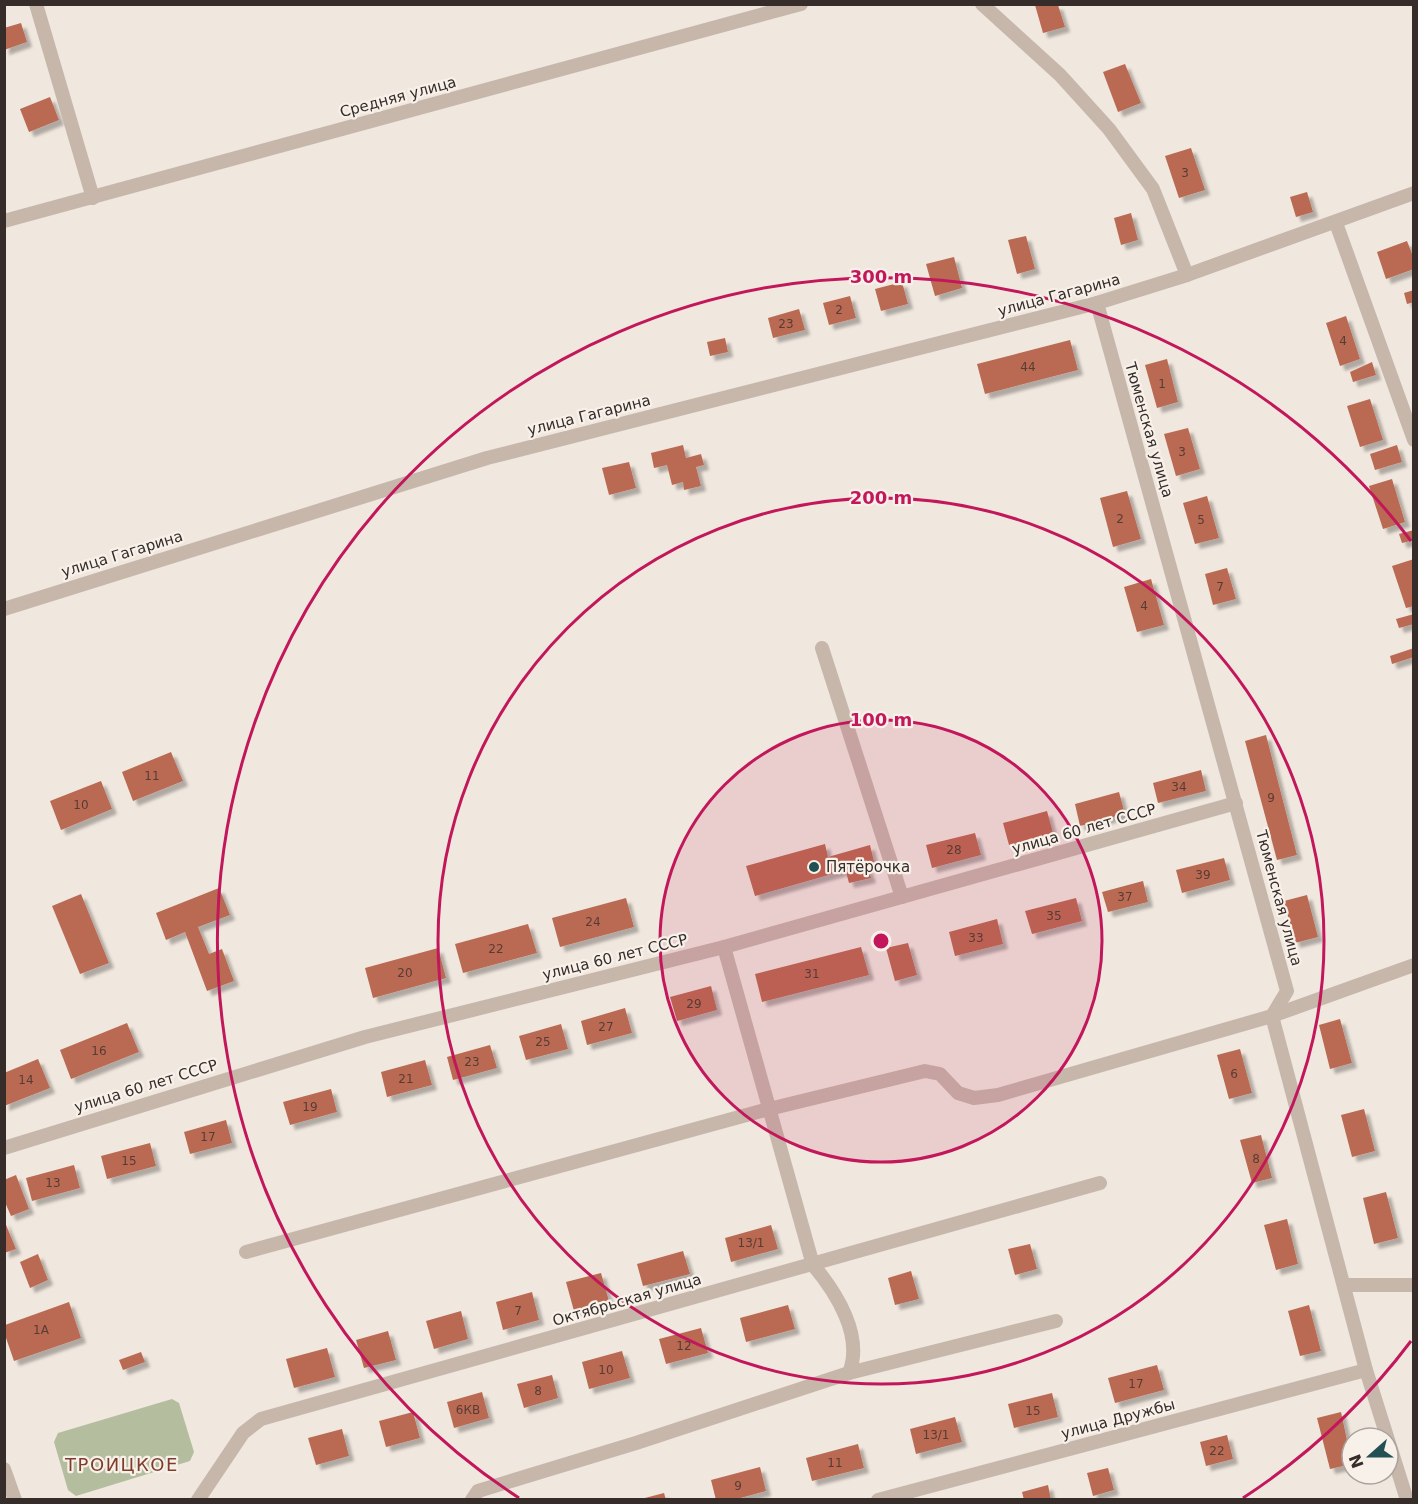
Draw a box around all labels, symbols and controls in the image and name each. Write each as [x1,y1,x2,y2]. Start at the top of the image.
street label: Средняя улица [338,73,458,121]
house number: 3 [1181,166,1189,180]
text: 300 m [850,266,912,287]
street label: улица Гагарина [996,270,1122,320]
house number: 2 [835,303,843,317]
house number: 23 [778,317,794,331]
house number: 4 [1339,334,1347,348]
street label: Тюменская улица [1121,359,1177,500]
house number: 44 [1020,360,1036,374]
house number: 1 [1158,377,1166,391]
street label: улица Гагарина [526,391,652,439]
house number: 3 [1178,445,1186,459]
text: 200 m [850,487,912,508]
house number: 2 [1116,512,1124,526]
house number: 5 [1197,513,1205,527]
street label: улица Гагарина [59,527,185,581]
house number: 7 [1216,580,1224,594]
house number: 4 [1140,599,1148,613]
text: 100 m [850,709,912,730]
house number: 11 [144,769,160,783]
house number: 34 [1171,780,1187,794]
house number: 9 [1267,791,1275,805]
house number: 10 [73,798,89,812]
street label: улица 60 лет СССР [1010,800,1158,858]
street label: Тюменская улица [1252,827,1306,968]
house number: 28 [946,843,962,857]
place label: Пятёрочка [826,858,910,876]
marker: Пятёрочка [807,860,821,874]
house number: 39 [1195,868,1211,882]
house number: 37 [1117,890,1133,904]
house number: 35 [1046,909,1062,923]
house number: 24 [585,915,601,929]
street label: улица 60 лет СССР [541,930,689,984]
centre of rings [871,931,891,951]
house number: 33 [968,931,984,945]
house number: 22 [488,942,504,956]
house number: 20 [397,966,413,980]
house number: 31 [804,967,820,981]
house number: 29 [686,997,702,1011]
house number: 27 [598,1020,614,1034]
house number: 25 [535,1035,551,1049]
house number: 16 [91,1044,107,1058]
house number: 23 [464,1055,480,1069]
street label: улица 60 лет СССР [72,1056,220,1116]
house number: 6 [1230,1067,1238,1081]
house number: 21 [398,1072,414,1086]
house number: 14 [18,1073,34,1087]
house number: 19 [302,1100,318,1114]
house number: 17 [200,1130,216,1144]
house number: 8 [1252,1152,1260,1166]
house number: 15 [121,1154,137,1168]
house number: 13 [45,1176,61,1190]
house number: 13/1 [738,1236,764,1250]
street label: Октябрьская улица [550,1270,704,1330]
house number: 7 [514,1304,522,1318]
house number: 1А [33,1323,50,1337]
house number: 12 [676,1339,692,1353]
house number: 10 [598,1363,614,1377]
house number: 17 [1128,1377,1144,1391]
house number: 8 [534,1384,542,1398]
street label: улица Дружбы [1059,1395,1177,1443]
house number: 6КВ [456,1403,480,1417]
house number: 15 [1025,1404,1041,1418]
north arrow [1340,1426,1400,1486]
house number: 13/1 [923,1428,949,1442]
house number: 22 [1209,1444,1225,1458]
text: N [1345,1452,1368,1471]
district label: ТРОИЦКОЕ [64,1454,179,1475]
house number: 11 [827,1456,843,1470]
house number: 9 [734,1479,742,1493]

